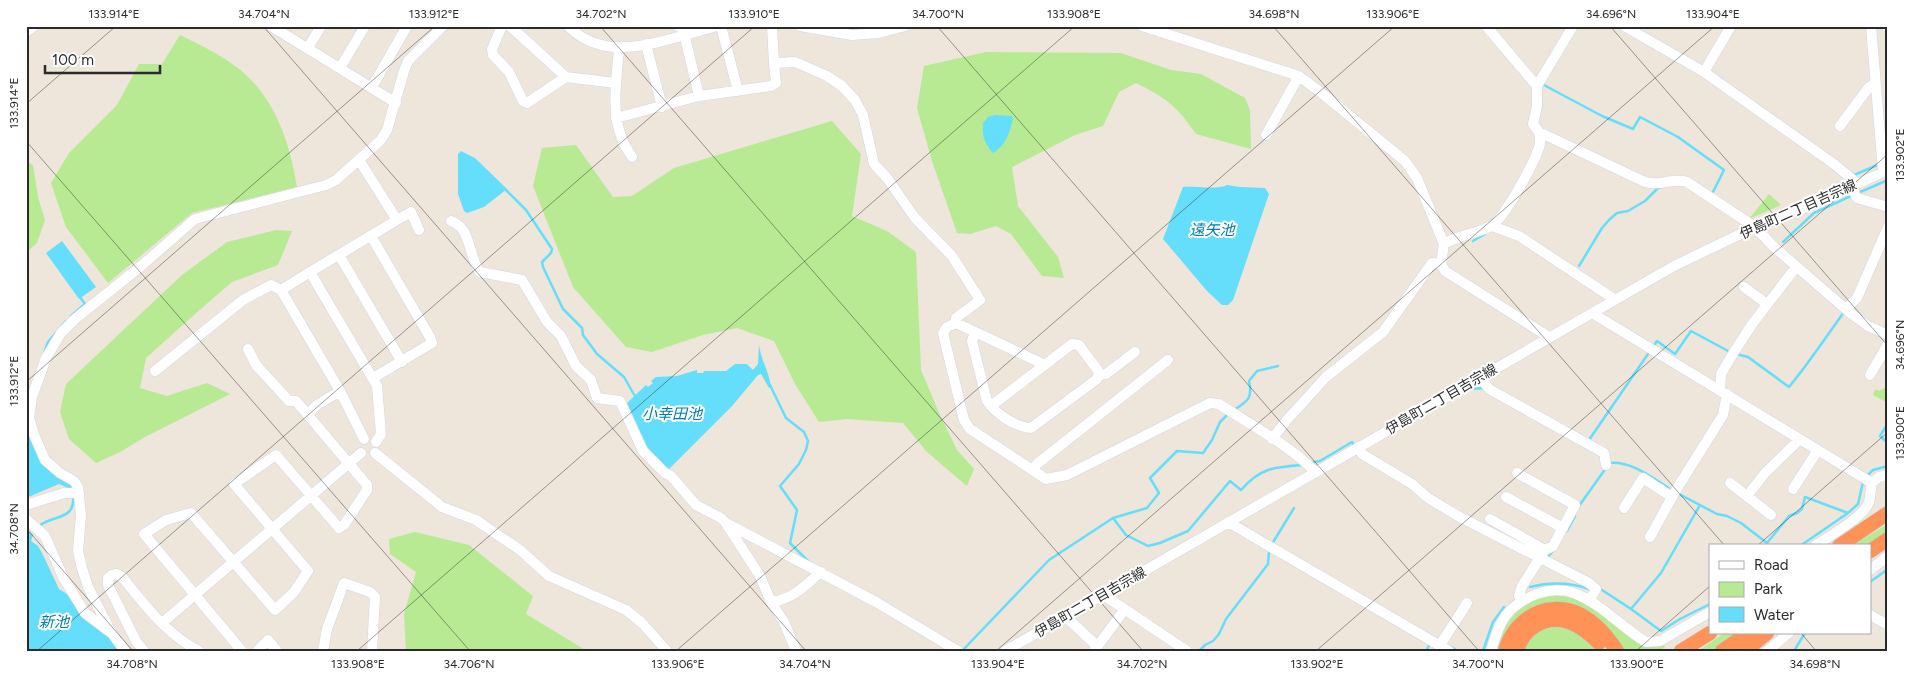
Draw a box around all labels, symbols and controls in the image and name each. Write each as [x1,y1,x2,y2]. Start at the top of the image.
text: 133.914°E [88,7,140,21]
text: 34.704°N [238,7,290,21]
text: 133.912°E [409,7,459,21]
text: 34.702°N [575,7,627,21]
text: 133.910°E [728,7,780,21]
text: 34.700°N [912,7,964,21]
text: 133.908°E [1047,7,1101,21]
text: 34.698°N [1248,7,1300,21]
text: 133.906°E [1366,7,1420,21]
text: 34.696°N [1586,7,1636,21]
text: 133.904°E [1686,7,1740,21]
scale bar [45,42,160,74]
text: 100 m [52,51,94,69]
text: 133.914°E [7,77,21,129]
text: 133.902°E [1893,128,1907,182]
street label: 伊島町二丁目吉宗線 [1737,176,1859,243]
water label: 遠矢池 [1189,221,1236,239]
text: 34.696°N [1893,320,1907,370]
text: 133.912°E [7,356,21,406]
street label: 伊島町二丁目吉宗線 [1382,361,1500,438]
water label: 小幸田池 [642,405,704,423]
text: 133.900°E [1893,406,1907,460]
text: 34.708°N [7,503,21,555]
legend [1709,544,1872,634]
text: Road [1754,556,1789,574]
street label: 伊島町二丁目吉宗線 [1031,564,1149,641]
text: Park [1754,580,1783,598]
text: Water [1754,606,1794,624]
water label: 新池 [39,613,71,631]
text: 34.708°N [106,657,158,671]
text: 133.908°E [331,657,385,671]
text: 34.706°N [443,657,495,671]
text: 133.906°E [651,657,705,671]
text: 34.704°N [779,657,831,671]
text: 133.904°E [971,657,1025,671]
text: 34.702°N [1116,657,1168,671]
text: 133.902°E [1290,657,1344,671]
text: 34.700°N [1452,657,1504,671]
text: 133.900°E [1610,657,1664,671]
text: 34.698°N [1789,657,1841,671]

